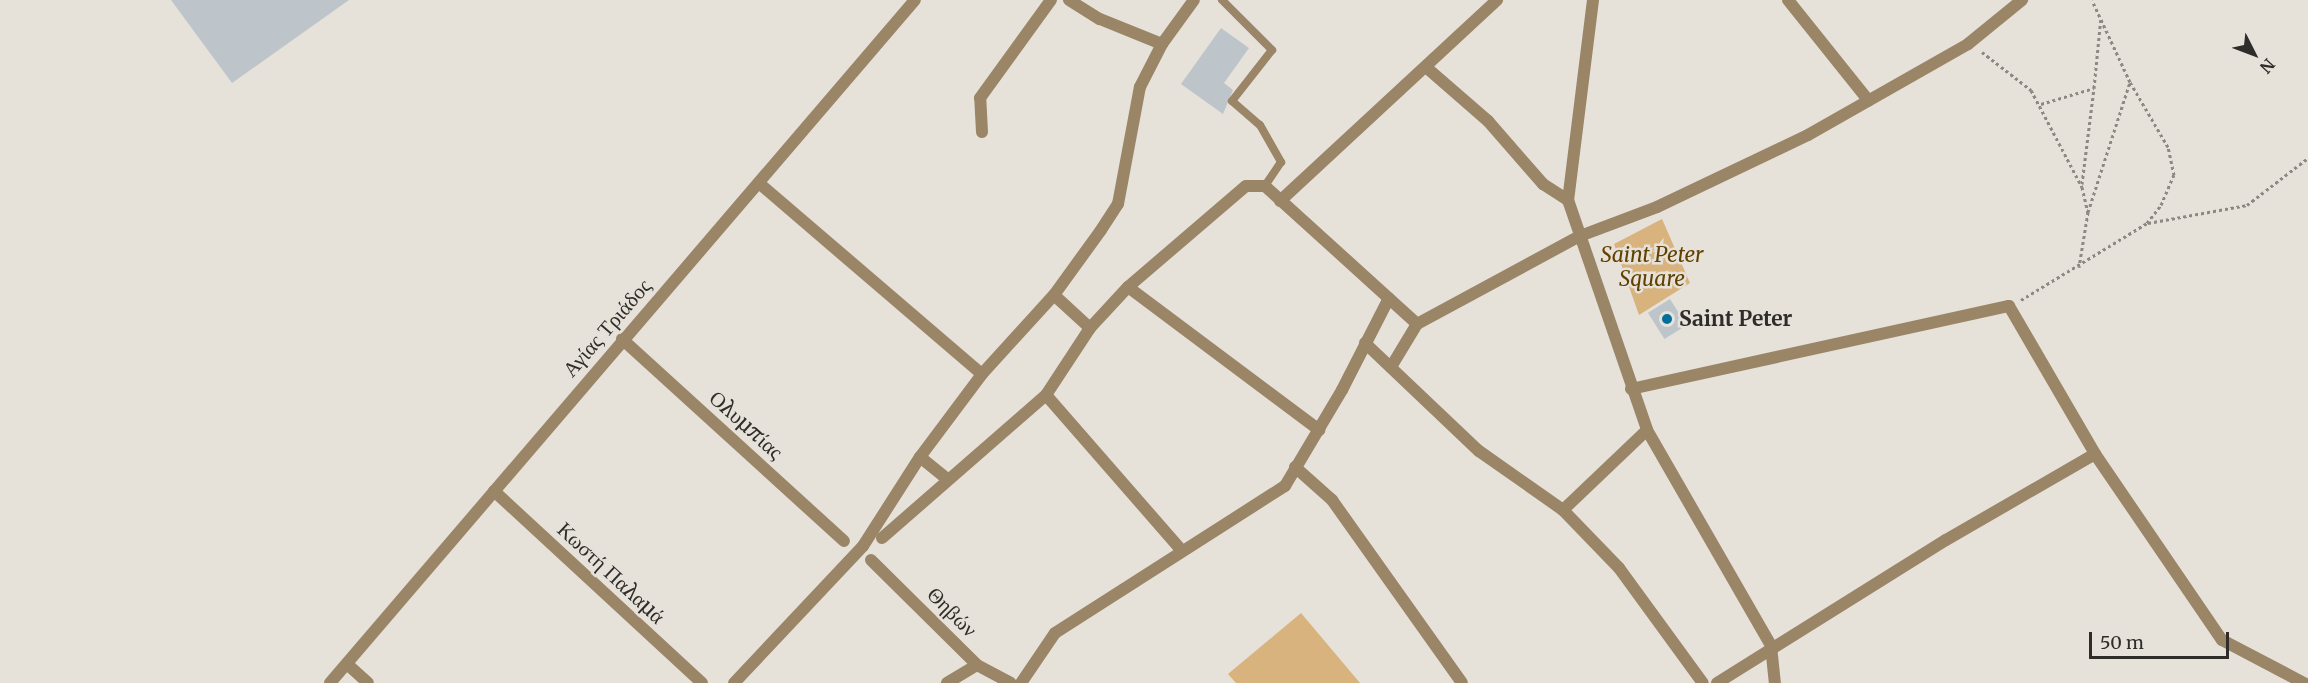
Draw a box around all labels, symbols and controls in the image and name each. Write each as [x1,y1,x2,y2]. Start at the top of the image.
north arrow [2224,24,2284,84]
text: N [2256,55,2279,77]
park label: Saint Peter Square [1600,242,1704,292]
street label: Αγίας Τριάδος [558,274,656,382]
place label: Saint Peter [1679,306,1792,332]
marker: Saint Peter [1660,312,1674,326]
street label: Ολυμπίας [704,385,788,465]
street label: Κωστή Παλαμά [552,517,670,629]
street label: Θηβών [922,582,982,642]
scale bar [2092,620,2232,658]
text: 50 m [2100,631,2144,654]

